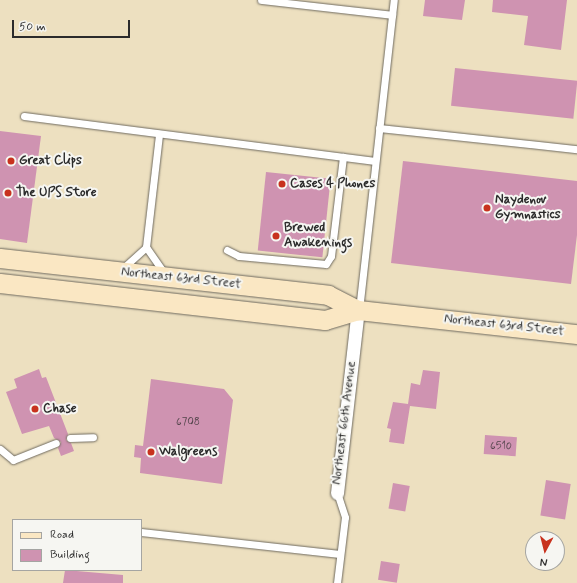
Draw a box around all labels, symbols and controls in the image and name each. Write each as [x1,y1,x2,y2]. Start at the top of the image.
scale bar [14,12,132,38]
text: 50 m [19,19,46,35]
place label: Great Clips [19,153,82,169]
marker: Great Clips [6,156,16,166]
place label: Cases 4 Phones [290,176,375,192]
marker: Cases 4 Phones [277,179,287,189]
place label: The UPS Store [16,185,95,201]
marker: The UPS Store [3,188,13,198]
place label: Naydenov Gymnastics [495,193,561,224]
marker: Naydenov Gymnastics [482,203,492,213]
place label: Brewed Awakenings [284,221,352,252]
marker: Brewed Awakenings [271,231,281,241]
street label: Northeast 63rd Street [120,265,242,293]
street label: Northeast 63rd Street [443,312,565,340]
street label: Northeast 66th Avenue [330,360,360,486]
place label: Chase [43,401,77,417]
marker: Chase [30,404,40,414]
house number: 6708 [176,415,200,429]
house number: 6510 [490,439,512,453]
place label: Walgreens [159,444,217,460]
marker: Walgreens [146,447,156,457]
legend [12,519,142,571]
text: Road [50,527,74,543]
north arrow [525,531,565,571]
text: Building [50,547,90,563]
text: N [539,555,548,569]

